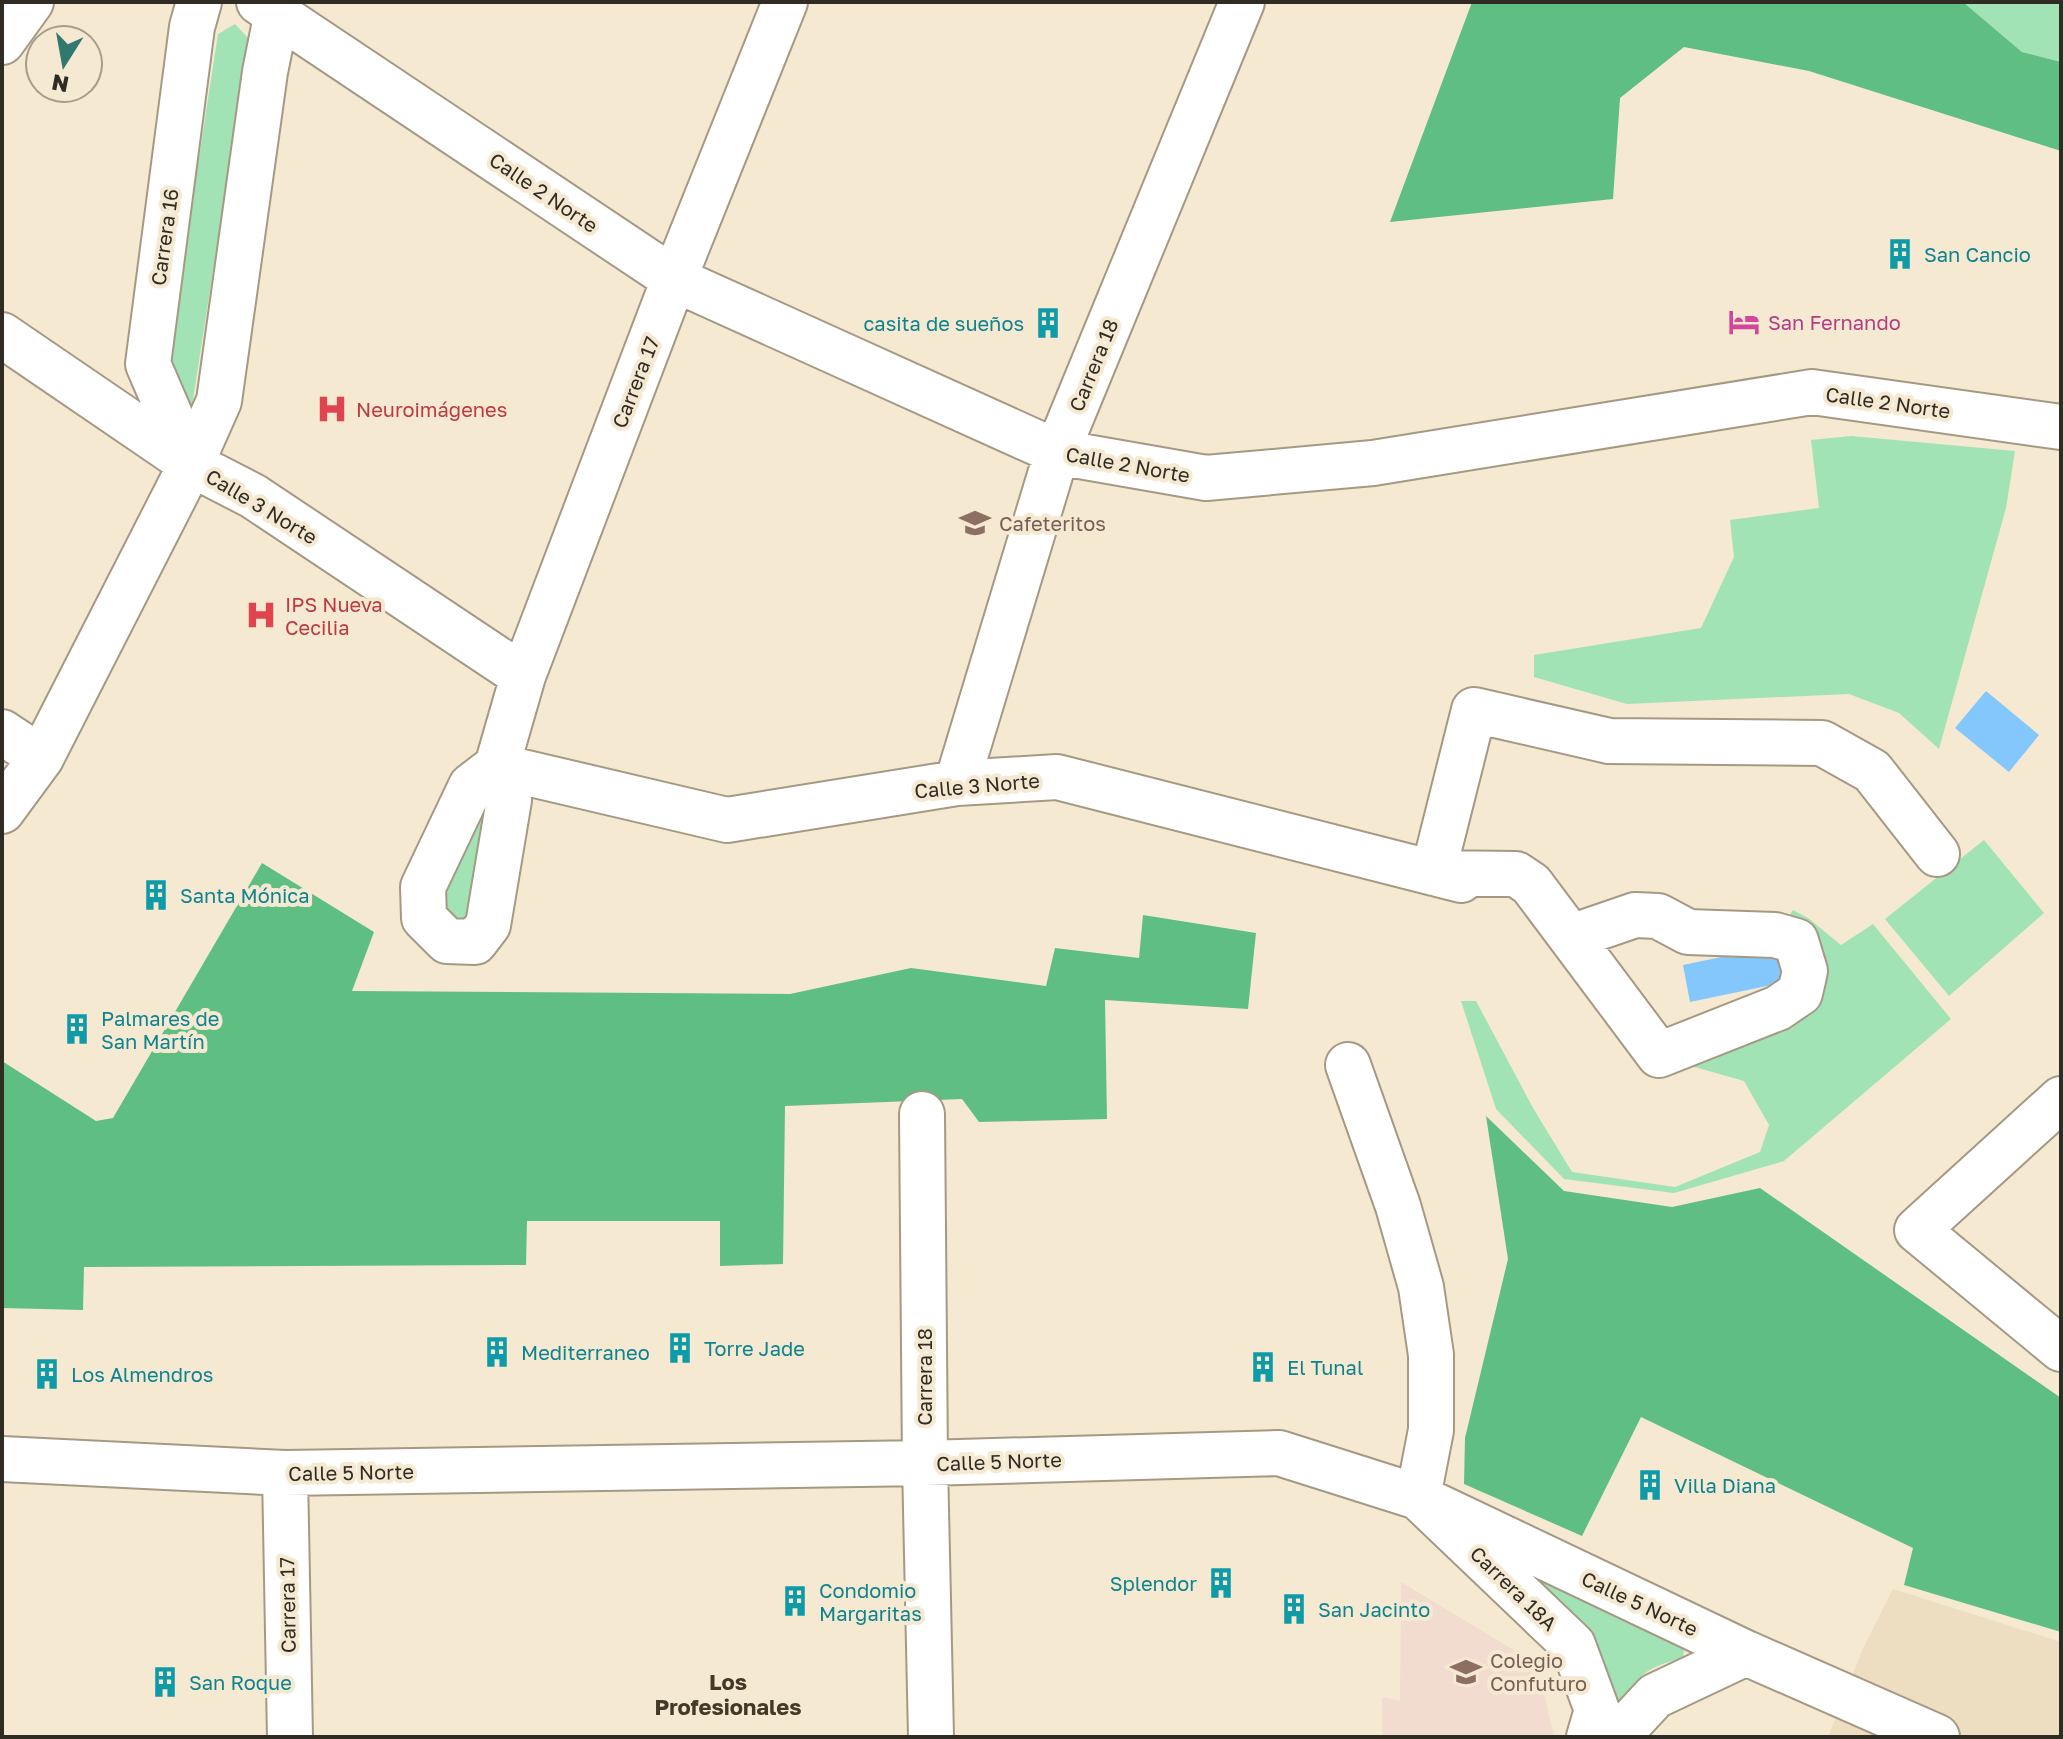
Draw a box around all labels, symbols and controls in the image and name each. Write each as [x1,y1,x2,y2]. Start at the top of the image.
north arrow [24,24,104,104]
text: N [49,69,71,99]
street label: Calle 2 Norte [485,147,603,237]
street label: Carrera 16 [145,187,183,287]
building icon: San Cancio [1883,237,1917,271]
place label: San Cancio [1924,242,2031,266]
hotel icon: San Fernando [1727,305,1761,339]
building icon: casita de sueños [1031,306,1065,340]
place label: San Fernando [1768,310,1901,334]
place label: casita de sueños [863,311,1024,335]
street label: Carrera 18 [1064,315,1122,415]
street label: Carrera 17 [607,333,663,431]
street label: Calle 2 Norte [1824,381,1952,423]
hospital icon: Neuroimágenes [315,392,349,426]
place label: Neuroimágenes [356,397,507,421]
street label: Calle 2 Norte [1064,441,1192,487]
street label: Calle 3 Norte [202,463,322,549]
school or university icon: Cafeteritos [958,506,992,540]
place label: Cafeteritos [999,511,1106,535]
place label: IPS Nueva Cecilia [285,592,383,639]
hospital icon: IPS Nueva Cecilia [244,598,278,632]
street label: Calle 3 Norte [913,768,1041,802]
building icon: Santa Mónica [139,878,173,912]
place label: Santa Mónica [180,883,310,907]
place label: Palmares de San Martín [101,1006,219,1053]
building icon: Palmares de San Martín [60,1012,94,1046]
street label: Carrera 18 [912,1328,936,1426]
building icon: Torre Jade [663,1331,697,1365]
building icon: Mediterraneo [480,1335,514,1369]
place label: Torre Jade [704,1336,805,1360]
place label: Mediterraneo [521,1340,650,1364]
building icon: El Tunal [1246,1350,1280,1384]
place label: El Tunal [1287,1355,1363,1379]
building icon: Los Almendros [30,1357,64,1391]
place label: Los Almendros [71,1362,213,1386]
street label: Calle 5 Norte [936,1447,1062,1475]
street label: Calle 5 Norte [288,1459,414,1485]
building icon: Villa Diana [1633,1468,1667,1502]
place label: Villa Diana [1674,1473,1776,1497]
street label: Carrera 18A [1466,1541,1562,1635]
street label: Carrera 17 [274,1557,300,1653]
building icon: Splendor [1204,1566,1238,1600]
street label: Calle 5 Norte [1578,1566,1702,1640]
place label: Splendor [1110,1571,1197,1595]
place label: Condomio Margaritas [819,1578,922,1625]
building icon: Condomio Margaritas [778,1584,812,1618]
building icon: San Jacinto [1277,1592,1311,1626]
place label: San Jacinto [1318,1597,1430,1621]
place label: Colegio Confuturo [1490,1648,1587,1695]
school or university icon: Colegio Confuturo [1449,1655,1483,1689]
building icon: San Roque [148,1665,182,1699]
district label: Los Profesionales [654,1668,802,1720]
place label: San Roque [189,1670,292,1694]

